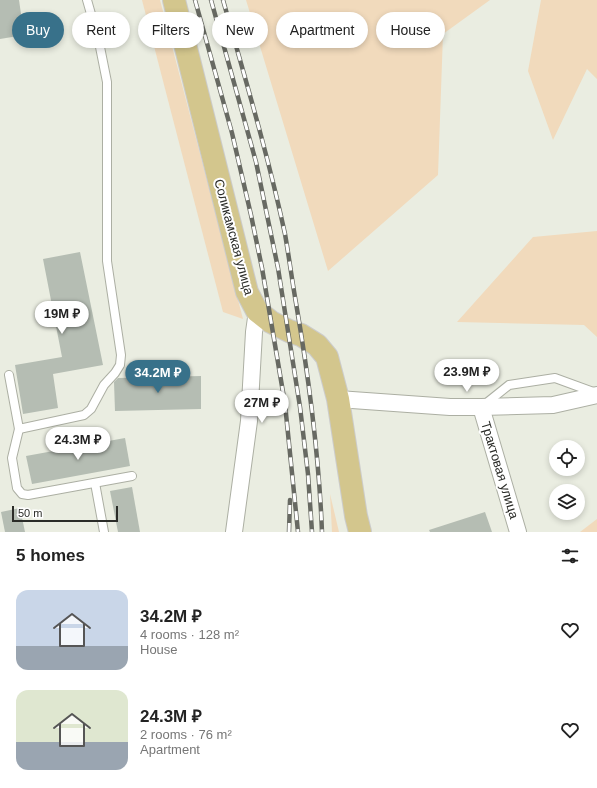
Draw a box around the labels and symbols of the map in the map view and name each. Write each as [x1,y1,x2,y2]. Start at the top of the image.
street label: Соликамская улица [211,177,257,297]
pin: 19M ₽ [34,301,90,335]
pin: 23.9M ₽ [430,359,504,393]
pin: 34.2M ₽ [121,360,195,394]
pin: 27M ₽ [234,390,290,424]
street label: Трактовая улица [478,420,522,521]
pin: 24.3M ₽ [41,427,115,461]
scale bar [12,504,118,523]

